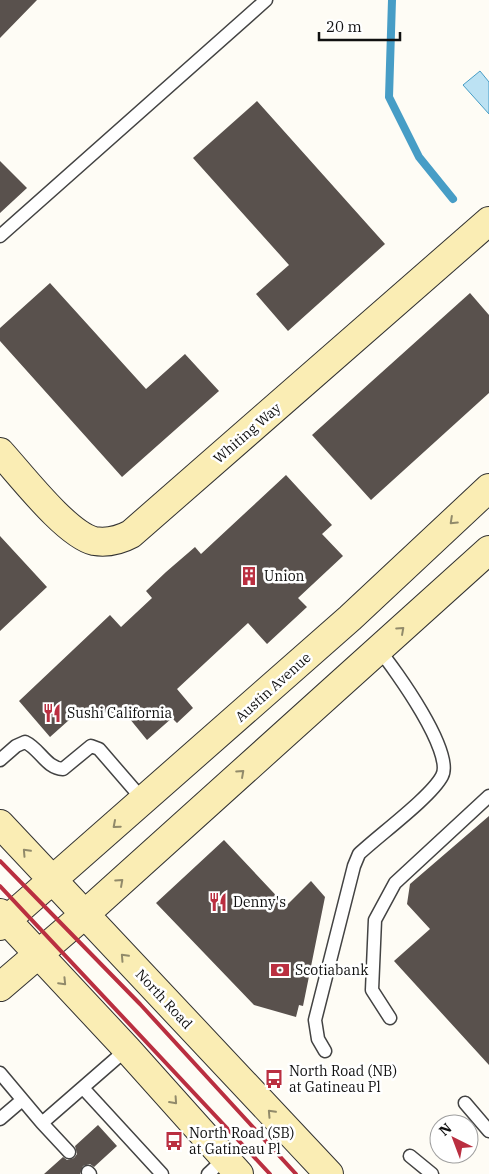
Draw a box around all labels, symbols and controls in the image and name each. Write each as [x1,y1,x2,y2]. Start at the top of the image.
scale bar [319,10,400,42]
text: 20 m [326,17,362,36]
street label: Whiting Way [210,398,285,467]
one-way arrow [450,515,459,524]
building icon: Union [238,565,260,587]
place label: Union [264,567,305,585]
one-way arrow [396,626,405,635]
street label: Austin Avenue [231,648,315,726]
restaurant icon: Sushi California [41,702,63,724]
place label: Sushi California [67,704,172,722]
one-way arrow [236,770,245,779]
one-way arrow [112,820,121,829]
one-way arrow [23,848,32,857]
one-way arrow [115,879,124,888]
restaurant icon: Denny's [207,891,229,913]
place label: Denny's [233,893,286,911]
one-way arrow [121,954,130,963]
bank icon: Scotiabank [269,959,291,981]
place label: Scotiabank [295,961,369,979]
street label: North Road [132,965,197,1033]
one-way arrow [57,976,66,985]
place label: North Road (NB) at Gatineau Pl [289,1062,397,1096]
bus stop icon: North Road (NB) at Gatineau Pl [263,1068,285,1090]
one-way arrow [168,1095,177,1104]
one-way arrow [268,1110,277,1119]
north arrow [429,1114,479,1164]
text: N [435,1119,455,1140]
place label: North Road (SB) at Gatineau Pl [189,1124,294,1158]
bus stop icon: North Road (SB) at Gatineau Pl [163,1130,185,1152]

